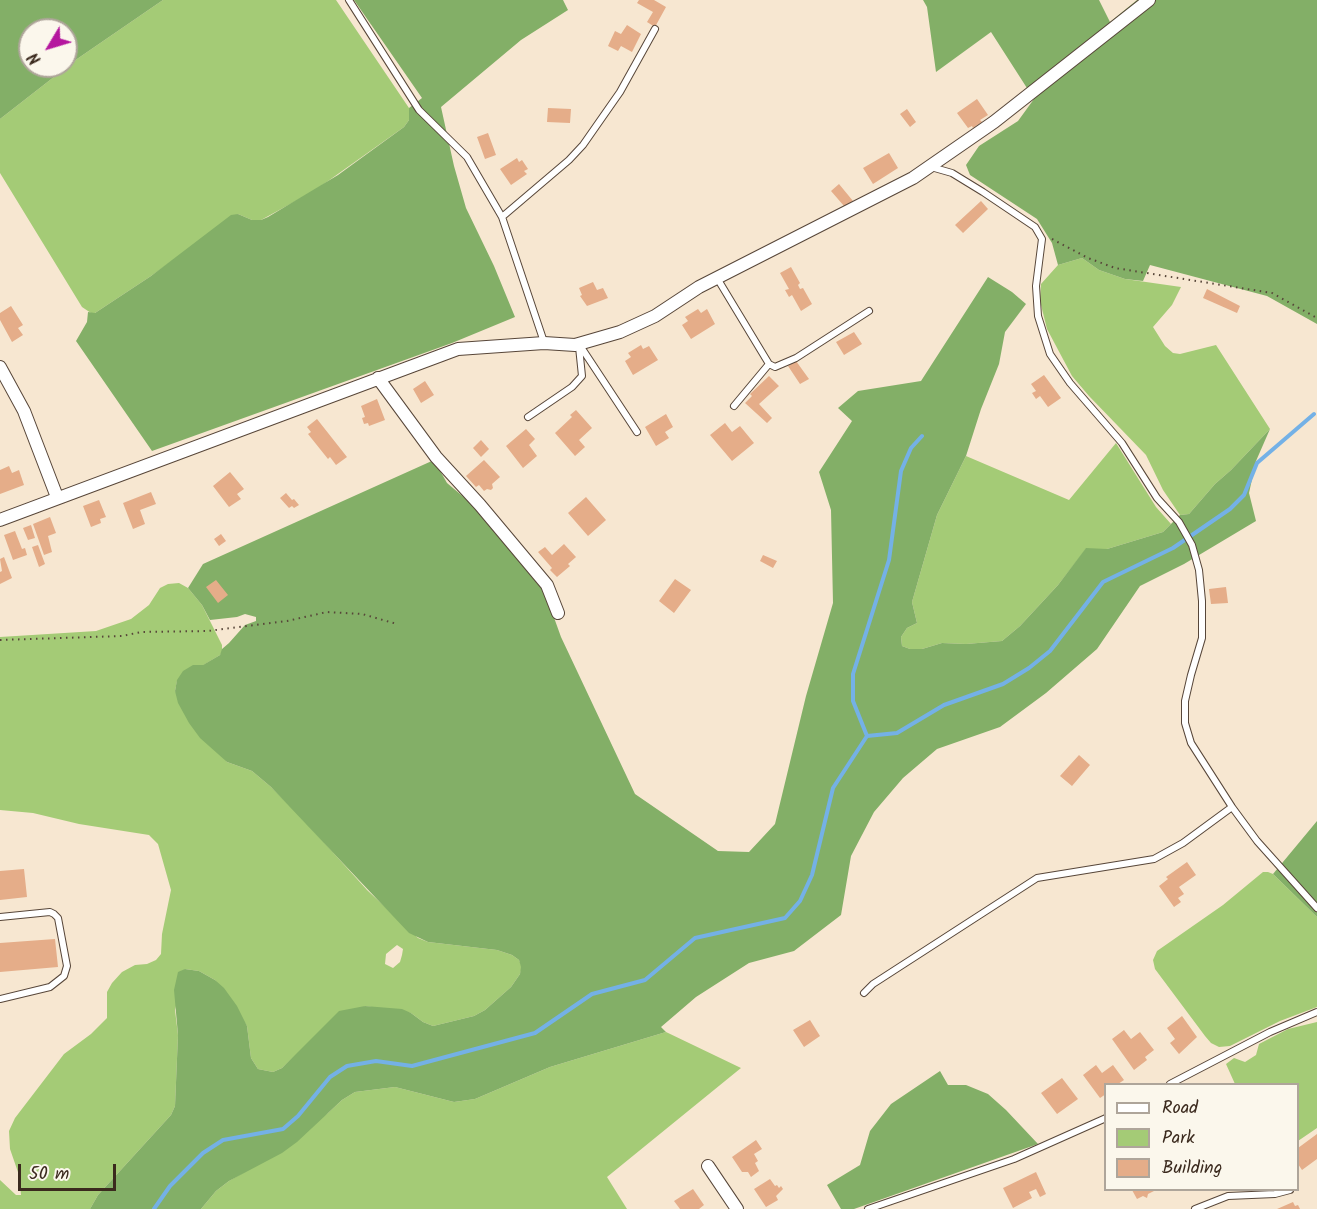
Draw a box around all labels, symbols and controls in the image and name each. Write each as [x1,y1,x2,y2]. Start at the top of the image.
north arrow [18,18,78,78]
text: N [22,46,48,70]
legend [1104,1083,1299,1191]
text: Road [1162,1094,1198,1123]
text: Park [1162,1124,1195,1153]
scale bar [21,1152,118,1190]
text: Building [1162,1154,1222,1183]
text: 50 m [29,1160,69,1189]

